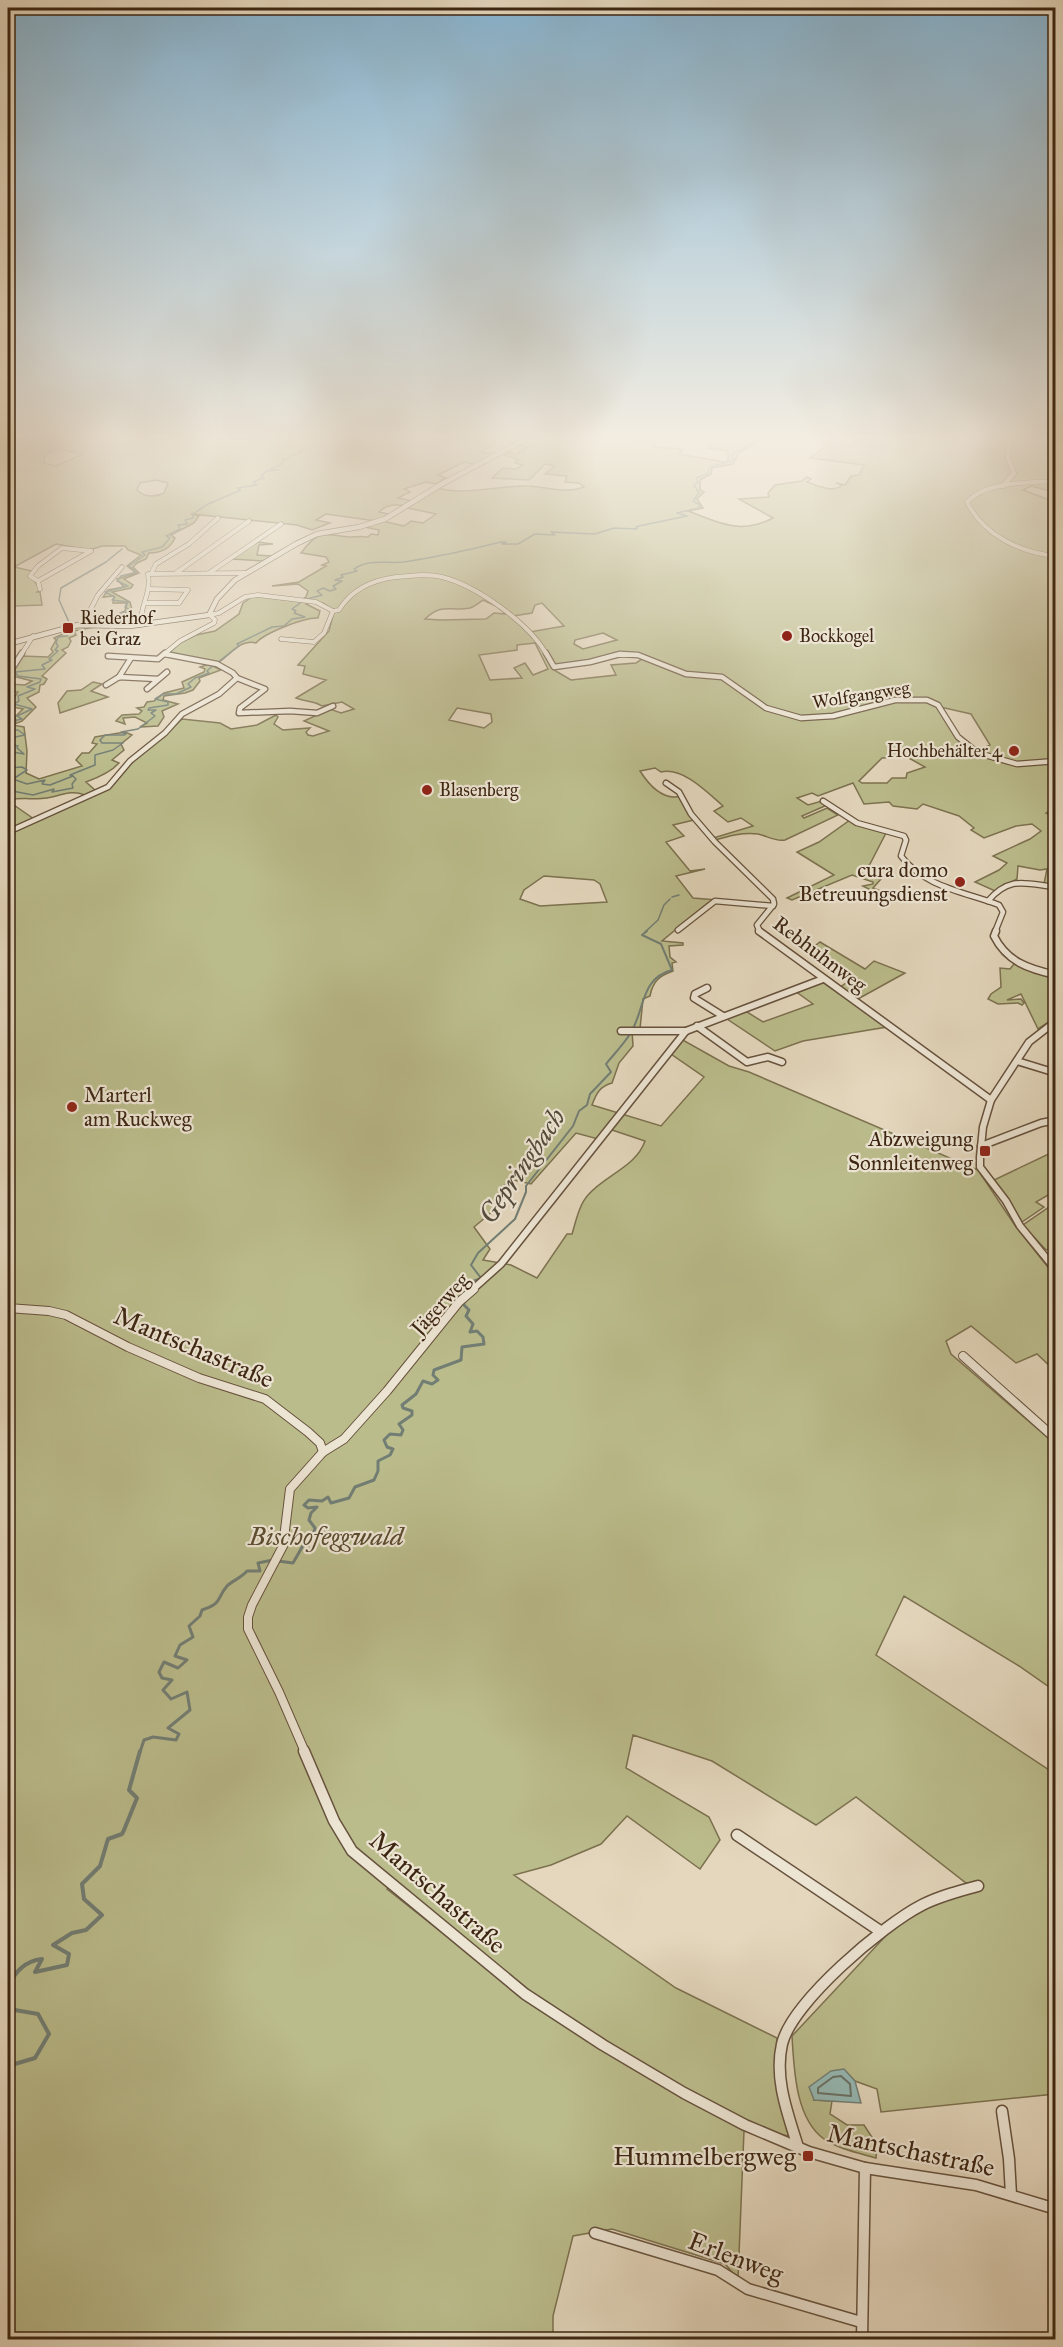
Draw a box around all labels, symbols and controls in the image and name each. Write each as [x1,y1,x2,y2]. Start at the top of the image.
place label: Riederhof bei Graz [80,607,156,650]
marker: Riederhof bei Graz [61,621,75,635]
place label: Bockkogel [799,625,874,648]
marker: Bockkogel [780,629,794,643]
street label: Wolfgangweg [811,676,912,715]
place label: Hochbehälter 4 [887,740,1003,762]
marker: Hochbehälter 4 [1007,744,1021,758]
place label: Blasenberg [439,779,519,802]
marker: Blasenberg [420,783,434,797]
place label: cura domo Betreuungsdienst [799,857,949,907]
marker: cura domo Betreuungsdienst [953,875,967,889]
street label: Rebhuhnweg [768,910,872,998]
place label: Marterl am Ruckweg [84,1082,192,1132]
marker: Marterl am Ruckweg [65,1100,79,1114]
water label: Gepringbach [471,1102,573,1230]
place label: Abzweigung Sonnleitenweg [848,1126,973,1176]
marker: Abzweigung Sonnleitenweg [978,1144,992,1158]
street label: Jägerweg [404,1267,475,1342]
street label: Mantschastraße [109,1299,279,1395]
park label: Bischofeggwald [247,1520,405,1552]
street label: Mantschastraße [363,1824,513,1960]
street label: Mantschastraße [824,2117,998,2183]
place label: Hummelbergweg [613,2140,797,2172]
marker: Hummelbergweg [801,2149,815,2163]
street label: Erlenweg [684,2224,789,2290]

